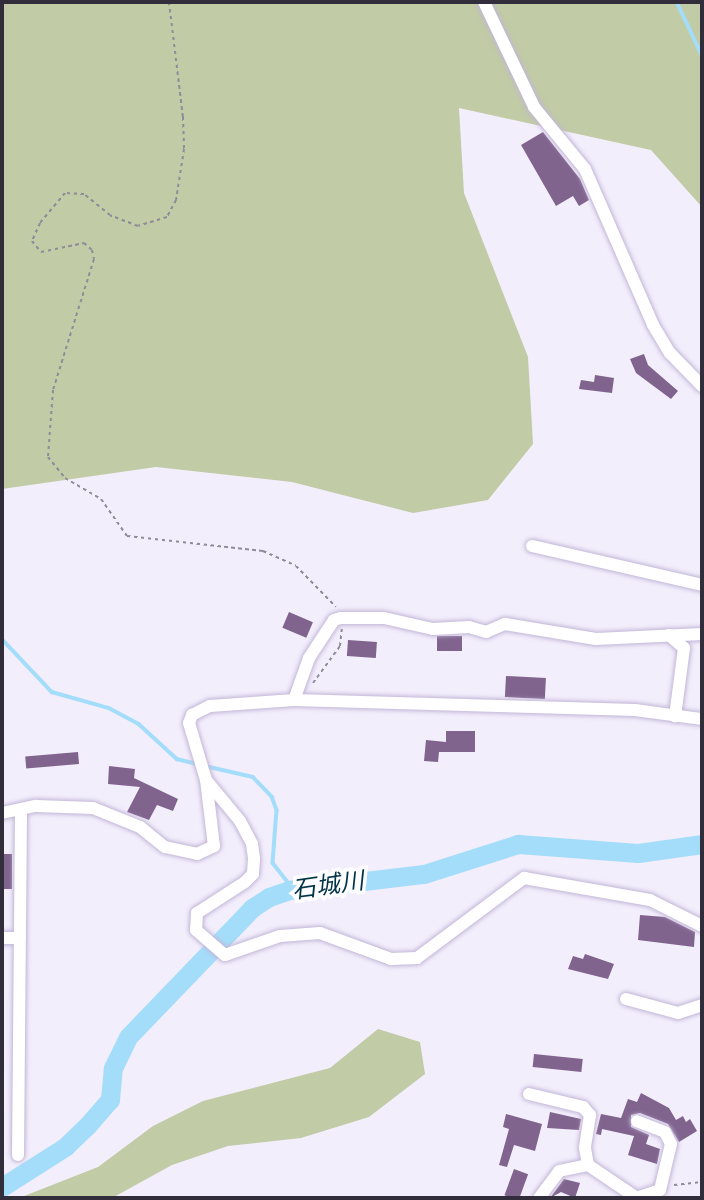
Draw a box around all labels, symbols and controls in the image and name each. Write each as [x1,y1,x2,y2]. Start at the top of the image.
water label: 石城川 [290,867,366,905]

